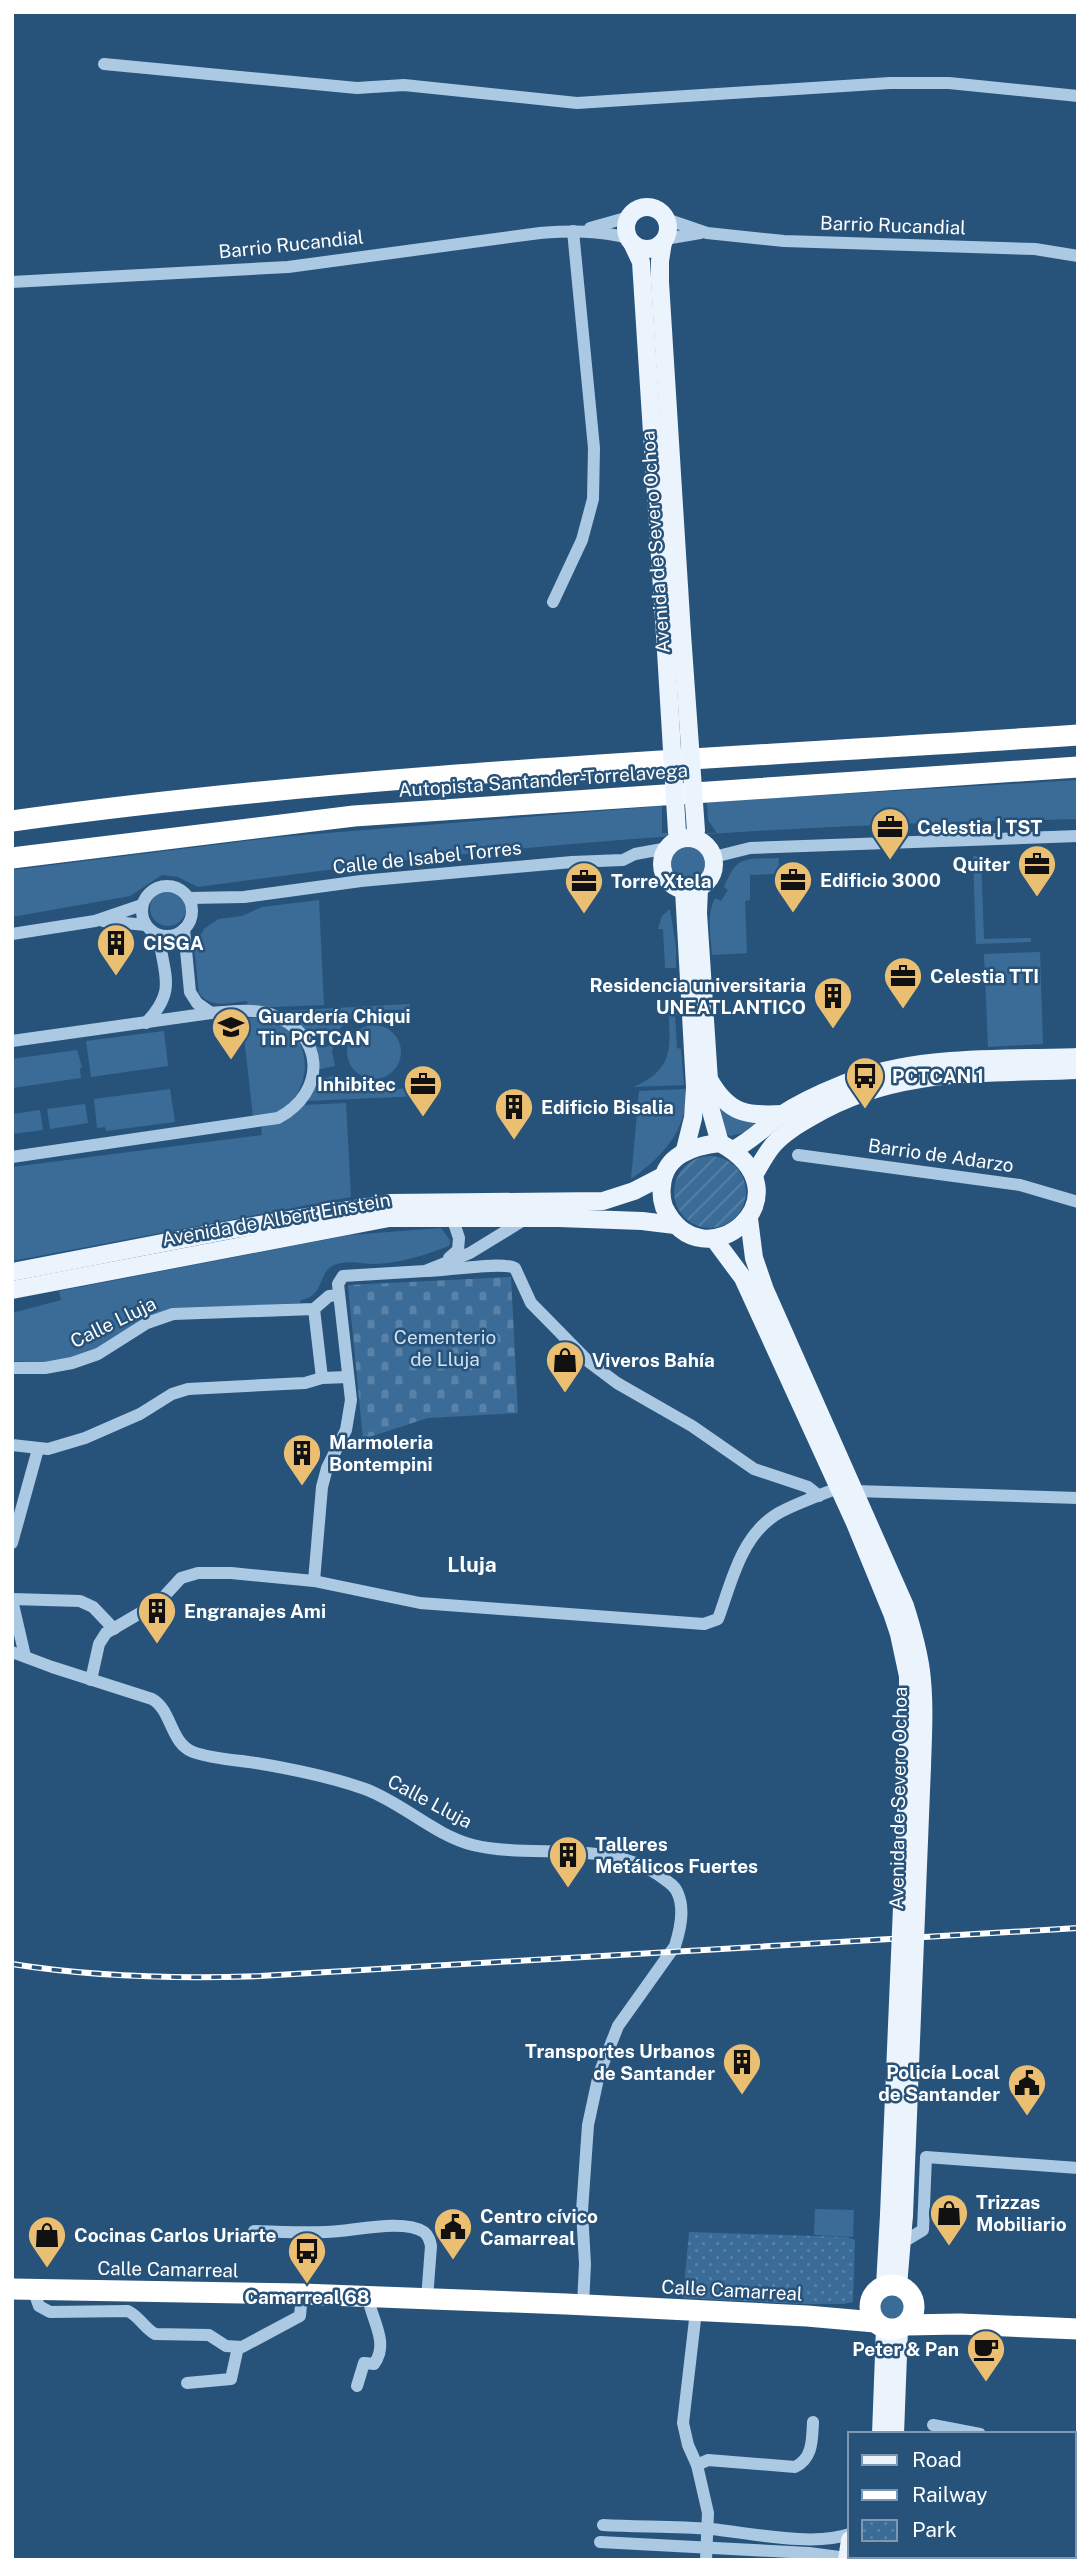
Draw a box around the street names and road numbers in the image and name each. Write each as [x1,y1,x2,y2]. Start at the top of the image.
street label: Barrio Rucandial [820,211,966,239]
street label: Barrio Rucandial [217,225,365,263]
street label: Avenida de Severo Ochoa [636,430,674,654]
street label: Autopista Santander-Torrelavega [398,759,688,801]
street label: Calle de Isabel Torres [332,836,522,878]
street label: Barrio de Adarzo [867,1134,1015,1176]
street label: Avenida de Albert Einstein [160,1188,392,1250]
street label: Calle Lluja [67,1292,159,1352]
street label: Avenida de Severo Ochoa [885,1686,911,1910]
street label: Calle Lluja [384,1770,476,1832]
street label: Calle Camarreal [97,2257,239,2281]
street label: Calle Camarreal [661,2275,803,2305]

